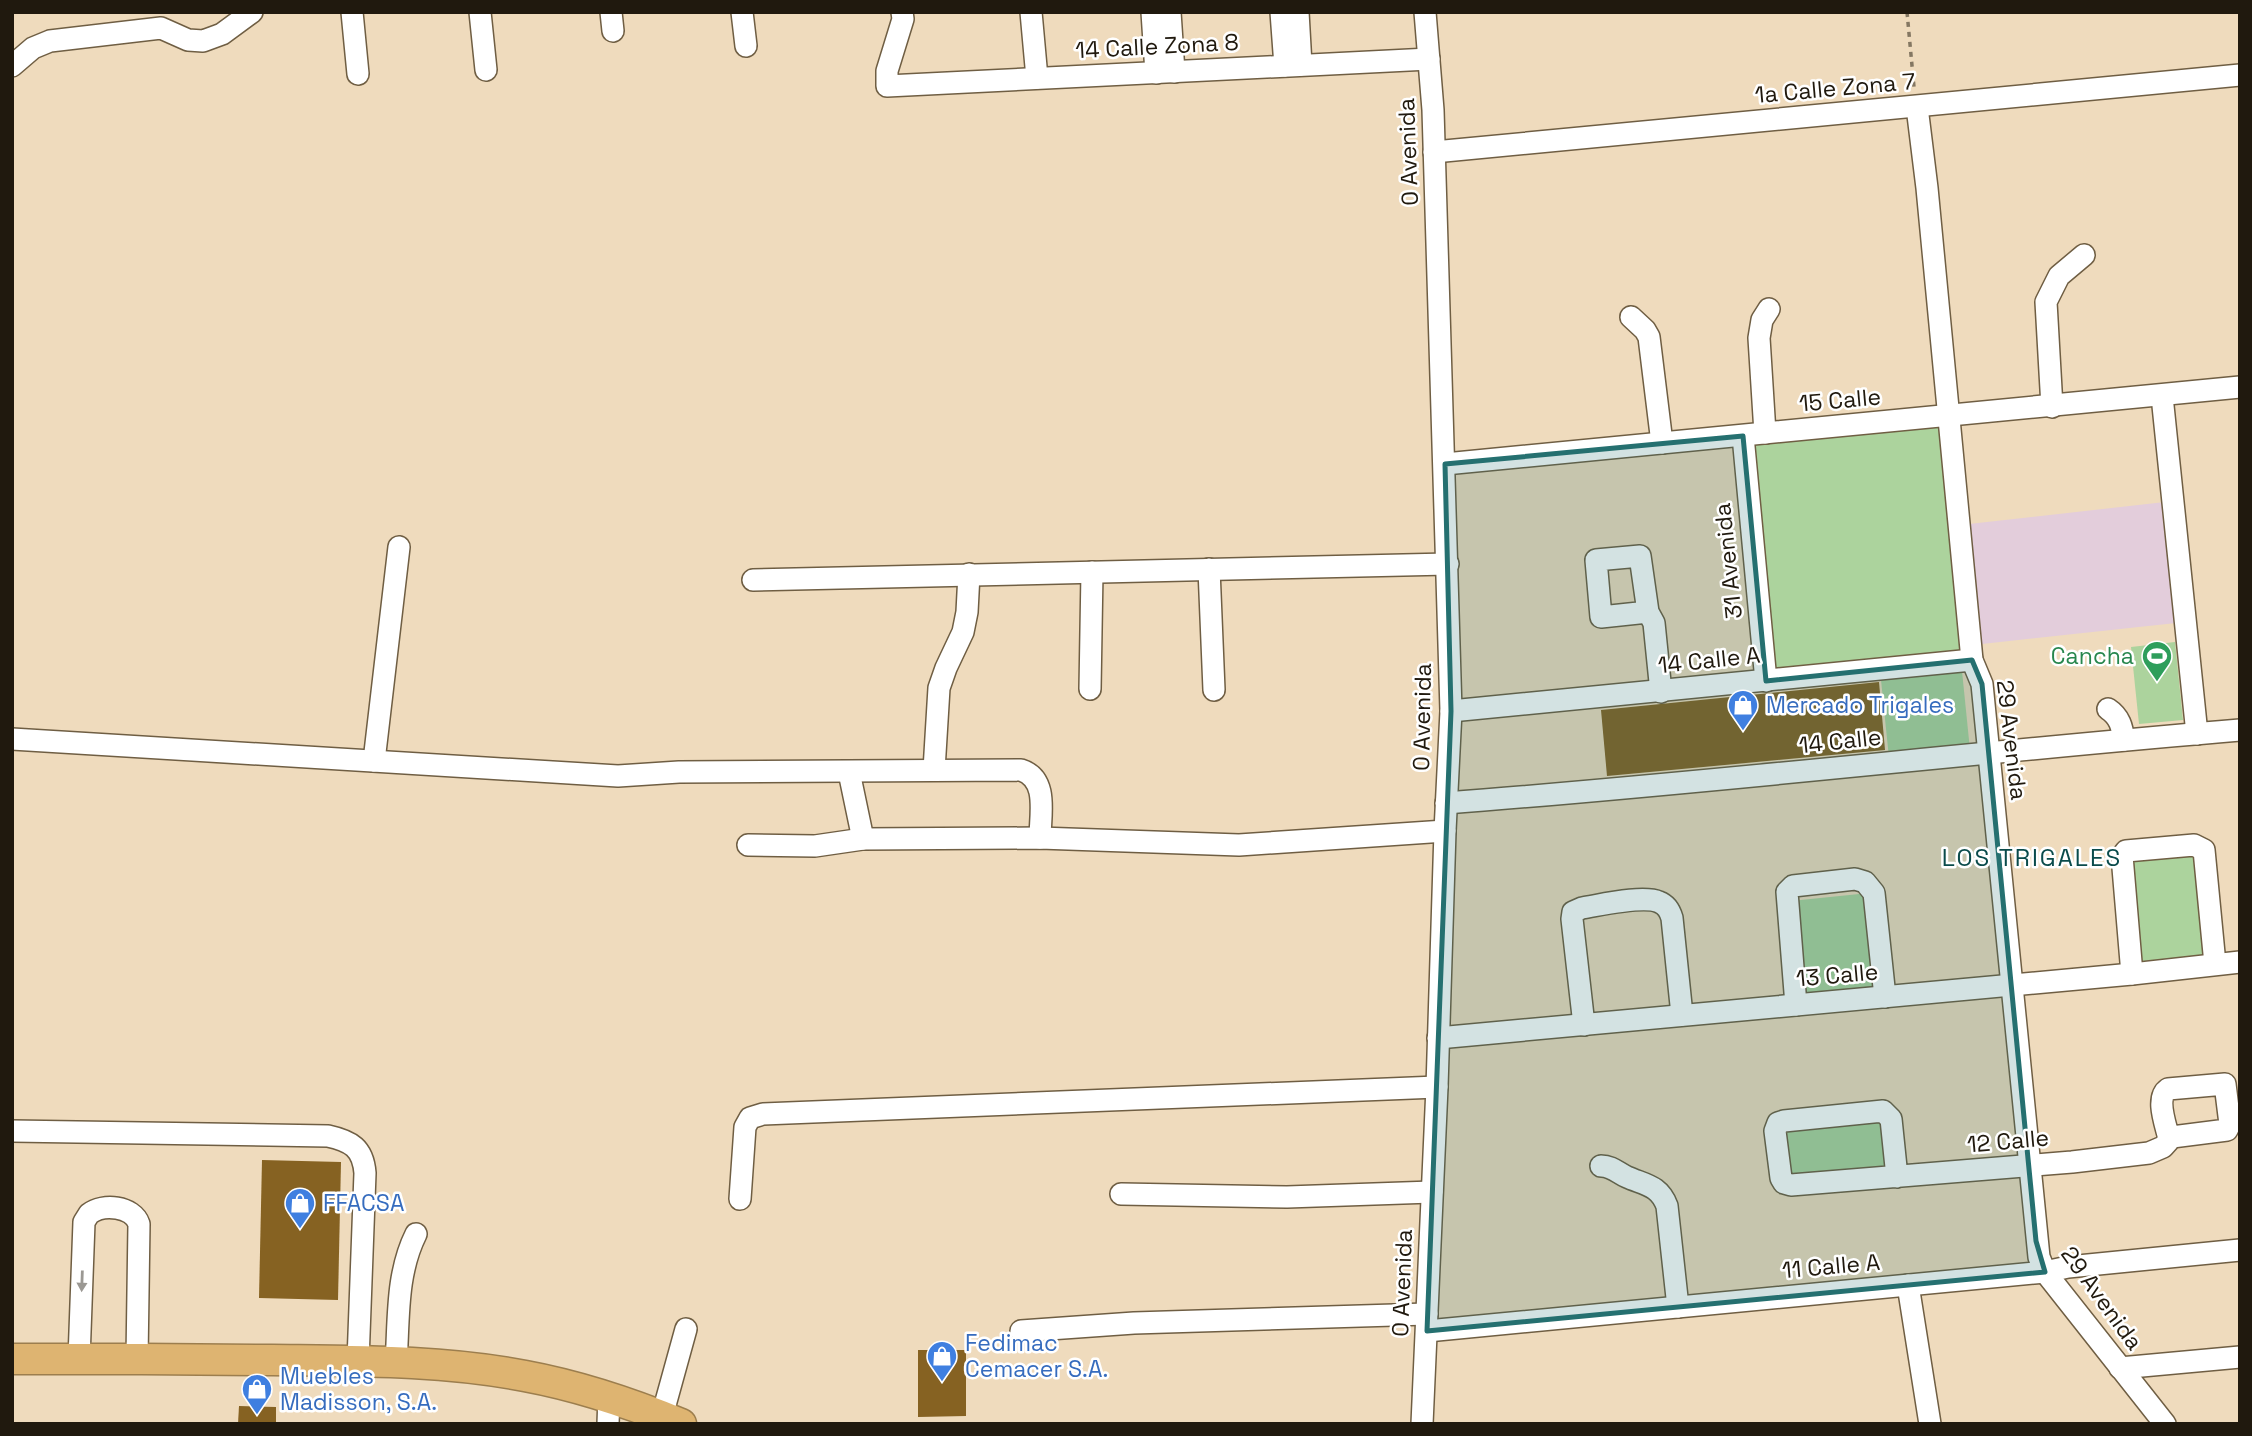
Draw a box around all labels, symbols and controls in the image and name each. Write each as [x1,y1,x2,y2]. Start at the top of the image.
street label: 14 Calle Zona 8 [1075,27,1239,65]
street label: 1a Calle Zona 7 [1754,66,1916,110]
street label: 0 Avenida [1391,98,1425,206]
street label: 15 Calle [1798,381,1882,419]
street label: 31 Avenida [1707,502,1749,620]
sports icon: Cancha [2140,639,2174,683]
street label: 14 Calle A [1656,640,1762,680]
place label: Cancha [2051,641,2134,671]
street label: 0 Avenida [1406,663,1438,771]
street label: 29 Avenida [1990,678,2034,802]
shop icon: Mercado Trigales [1726,688,1760,732]
place label: Mercado Trigales [1766,690,1954,720]
street label: 14 Calle [1797,722,1883,760]
district label: LOS TRIGALES [1942,842,2122,873]
street label: 13 Calle [1795,956,1879,994]
street label: 12 Calle [1966,1122,2050,1160]
shop icon: FFACSA [283,1186,317,1230]
place label: FFACSA [323,1188,404,1218]
street label: 0 Avenida [1385,1229,1419,1337]
street label: 29 Avenida [2054,1240,2150,1356]
street label: 11 Calle A [1781,1247,1881,1285]
one-way arrow [77,1270,88,1292]
place label: Fedimac Cemacer S.A. [965,1328,1108,1384]
shop icon: Fedimac Cemacer S.A. [925,1339,959,1383]
place label: Muebles Madisson, S.A. [280,1361,437,1417]
shop icon: Muebles Madisson, S.A. [240,1372,274,1416]

